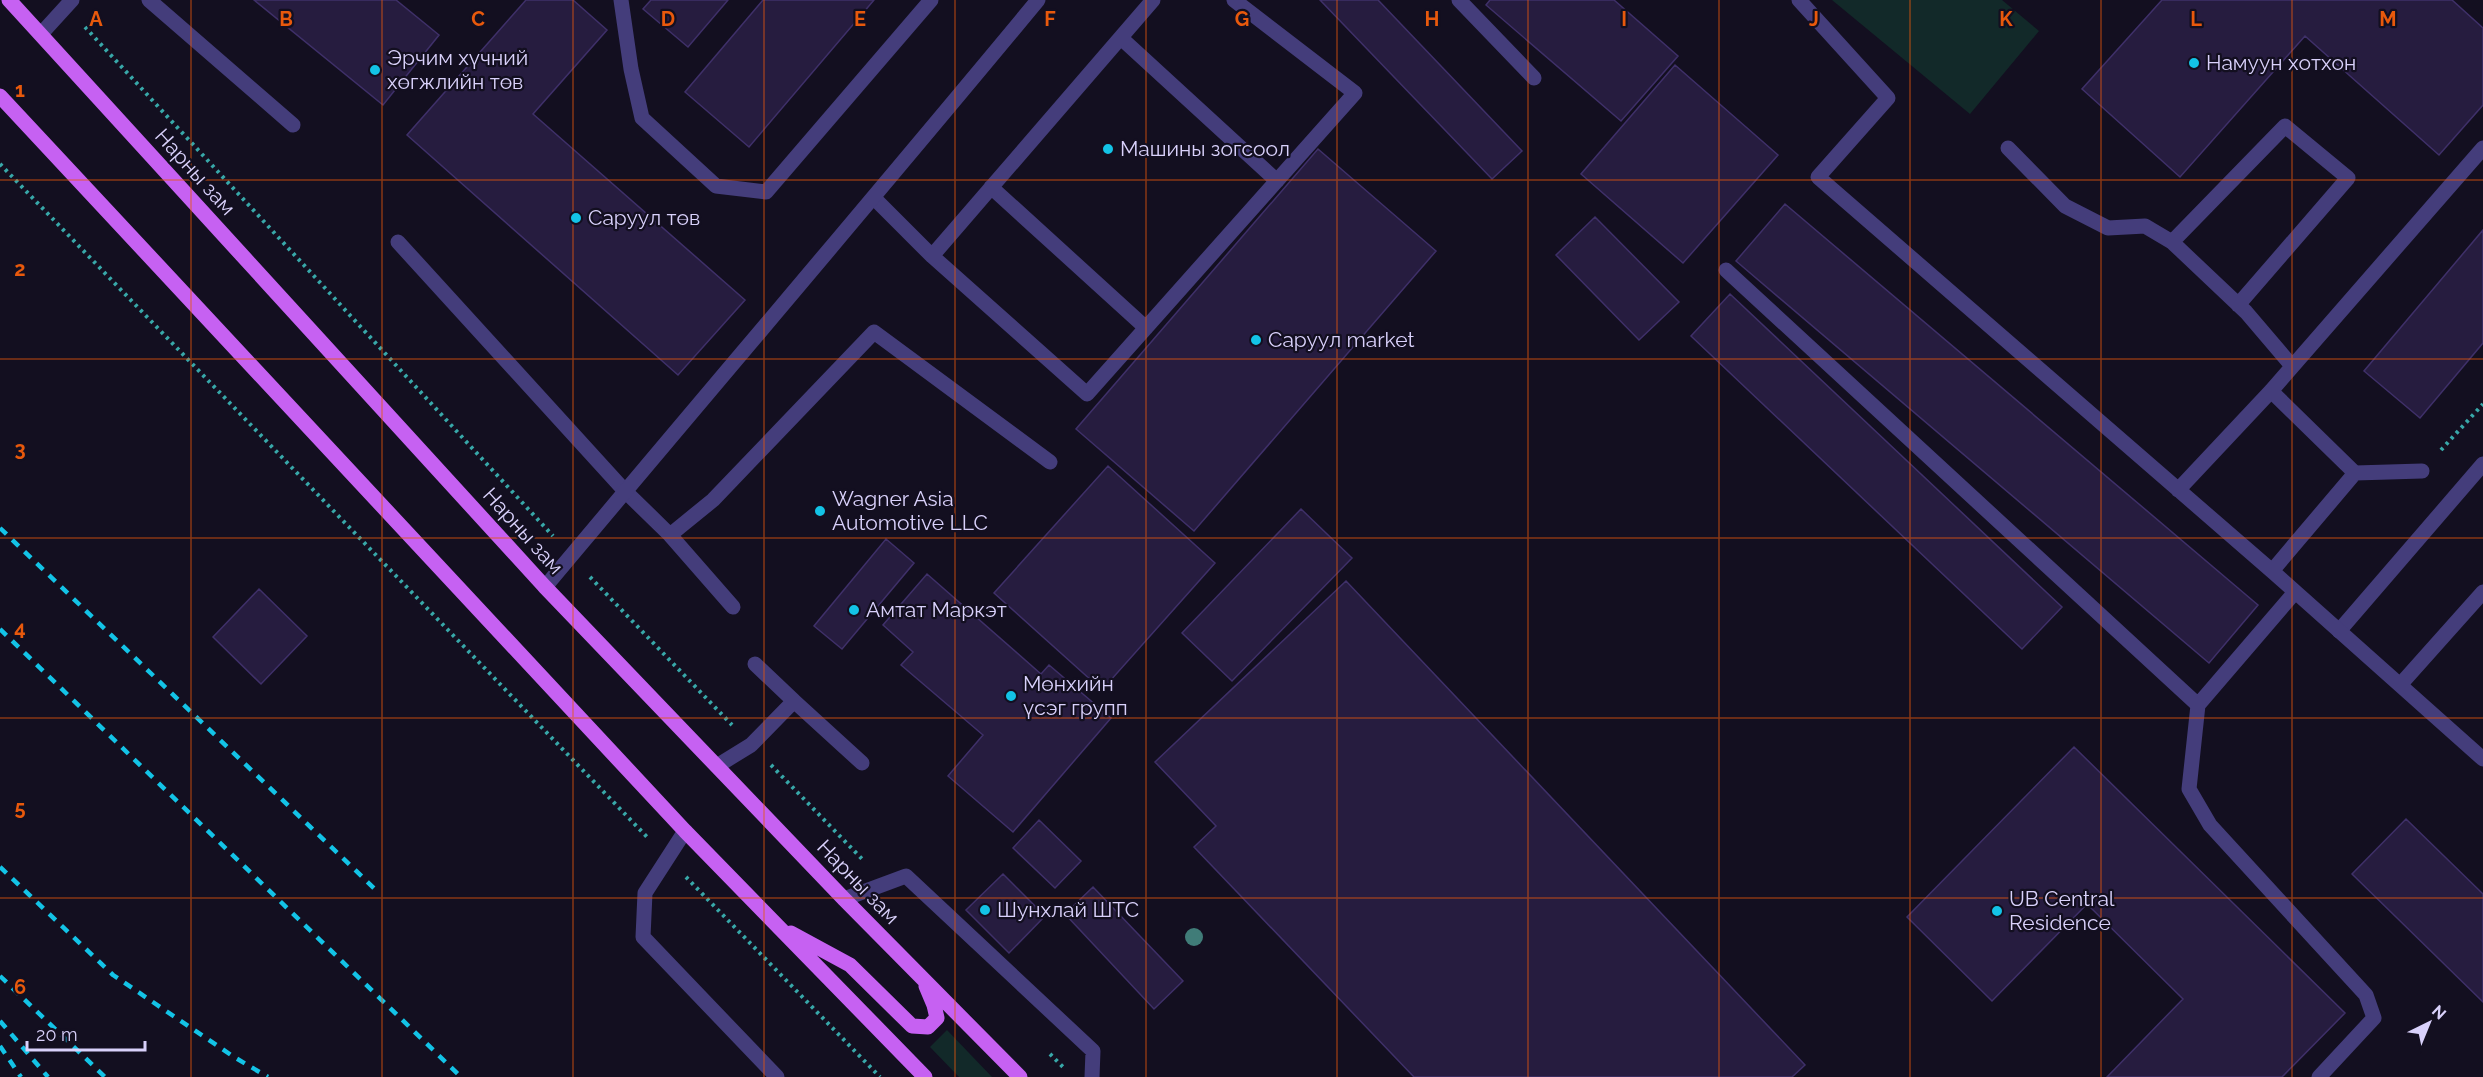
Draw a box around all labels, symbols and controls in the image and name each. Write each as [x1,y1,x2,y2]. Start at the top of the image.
text: A [89,7,103,31]
text: B [279,7,293,31]
text: C [471,7,485,31]
text: D [661,7,675,31]
text: E [854,7,866,31]
text: F [1044,7,1056,31]
text: G [1235,7,1249,31]
text: H [1425,7,1439,31]
text: I [1621,7,1627,31]
text: J [1809,7,1819,31]
text: K [1999,7,2013,31]
text: L [2190,7,2202,31]
text: M [2379,7,2397,31]
place label: Эрчим хүчний хөгжлийн төв [387,45,528,94]
place label: Намуун хотхон [2206,50,2356,75]
marker: Намуун хотхон [2187,56,2201,70]
marker: Эрчим хүчний хөгжлийн төв [368,63,382,77]
text: 1 [15,78,25,102]
street label: Нарны зам [150,123,241,220]
place label: Машины зогсоол [1120,136,1290,161]
marker: Машины зогсоол [1101,142,1115,156]
place label: Саруул төв [588,205,700,230]
marker: Саруул төв [569,211,583,225]
text: 2 [14,257,26,281]
place label: Саруул market [1268,327,1414,352]
marker: Саруул market [1249,333,1263,347]
text: 3 [14,437,26,461]
street label: Нарны зам [478,482,569,579]
place label: Wagner Asia Automotive LLC [832,486,988,535]
marker: Wagner Asia Automotive LLC [813,504,827,518]
place label: Амтат Маркэт [866,597,1007,622]
marker: Амтат Маркэт [847,603,861,617]
text: 4 [14,616,26,640]
place label: Мөнхийн үсэг групп [1023,671,1128,720]
marker: Мөнхийн үсэг групп [1004,689,1018,703]
text: 5 [14,796,26,820]
street label: Нарны зам [812,834,905,929]
place label: UB Central Residence [2009,886,2115,935]
place label: Шунхлай ШТС [997,897,1139,922]
marker: Шунхлай ШТС [978,903,992,917]
marker: UB Central Residence [1990,904,2004,918]
text: 6 [14,975,26,999]
north arrow [2399,993,2459,1053]
text: N [2428,1001,2450,1024]
scale bar [27,1014,146,1052]
text: 20 m [36,1024,78,1045]

